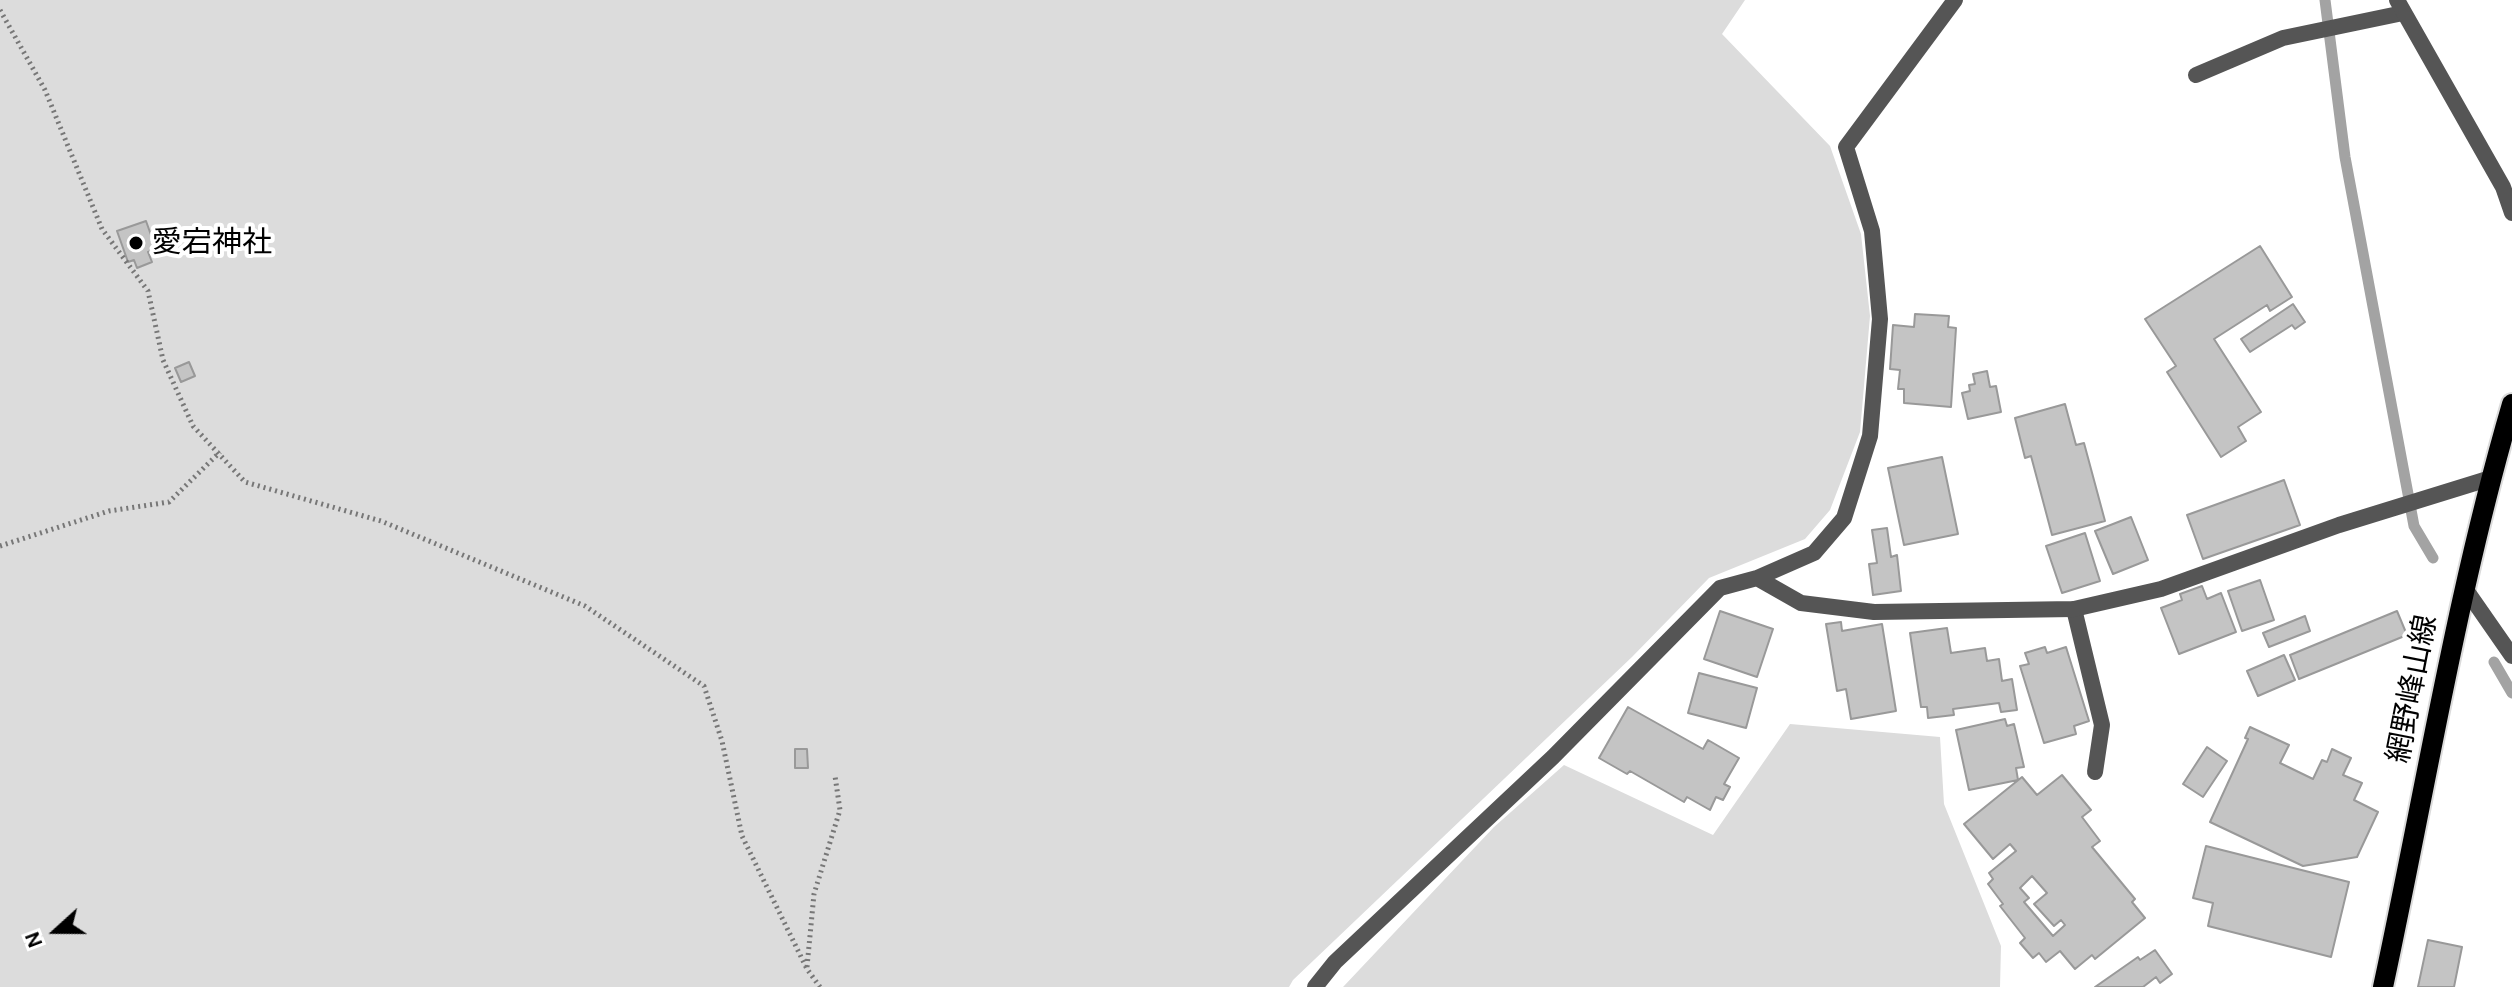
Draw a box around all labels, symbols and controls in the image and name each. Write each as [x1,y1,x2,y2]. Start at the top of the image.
place label: 愛宕神社 [152,225,272,261]
marker: 愛宕神社 [127,234,145,252]
street label: 網野峰山線 [2381,612,2445,766]
north arrow [16,891,96,971]
text: N [19,928,49,952]

